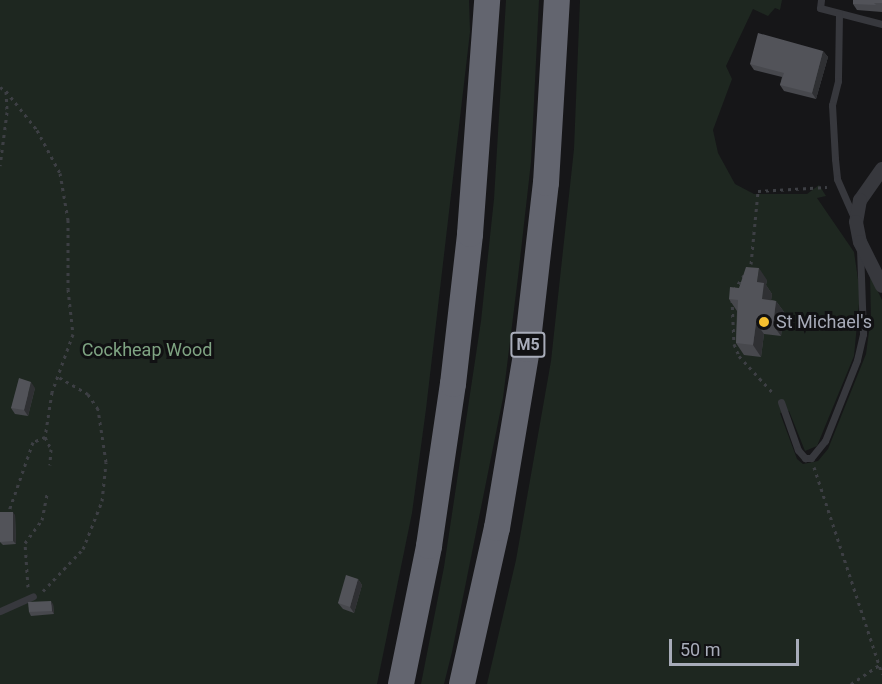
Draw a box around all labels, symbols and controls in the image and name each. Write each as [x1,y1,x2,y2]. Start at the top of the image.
place label: St Michael's [776,311,872,333]
marker: St Michael's [757,315,771,329]
road number: M5 [510,332,546,358]
park label: Cockheap Wood [82,339,212,361]
scale bar [672,627,802,665]
text: 50 m [680,639,720,660]

